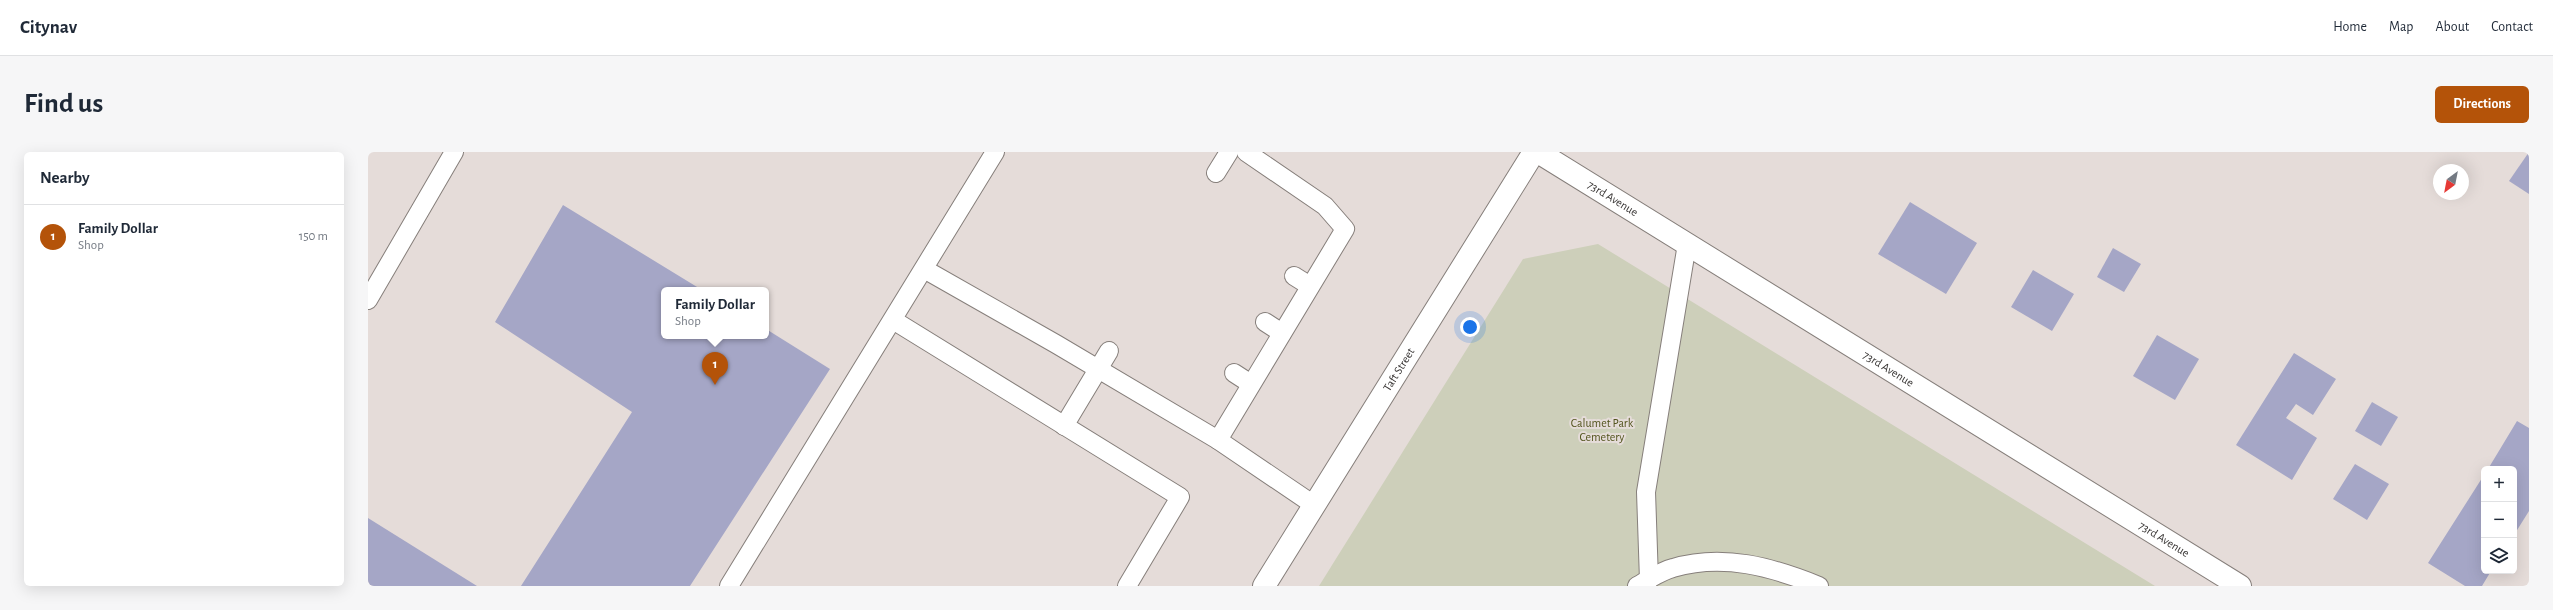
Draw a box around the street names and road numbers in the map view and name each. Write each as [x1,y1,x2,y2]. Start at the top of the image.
street label: 73rd Avenue [1585,178,1640,218]
street label: Taft Street [1381,346,1417,393]
street label: 73rd Avenue [1861,349,1916,389]
street label: 73rd Avenue [2137,519,2191,559]

